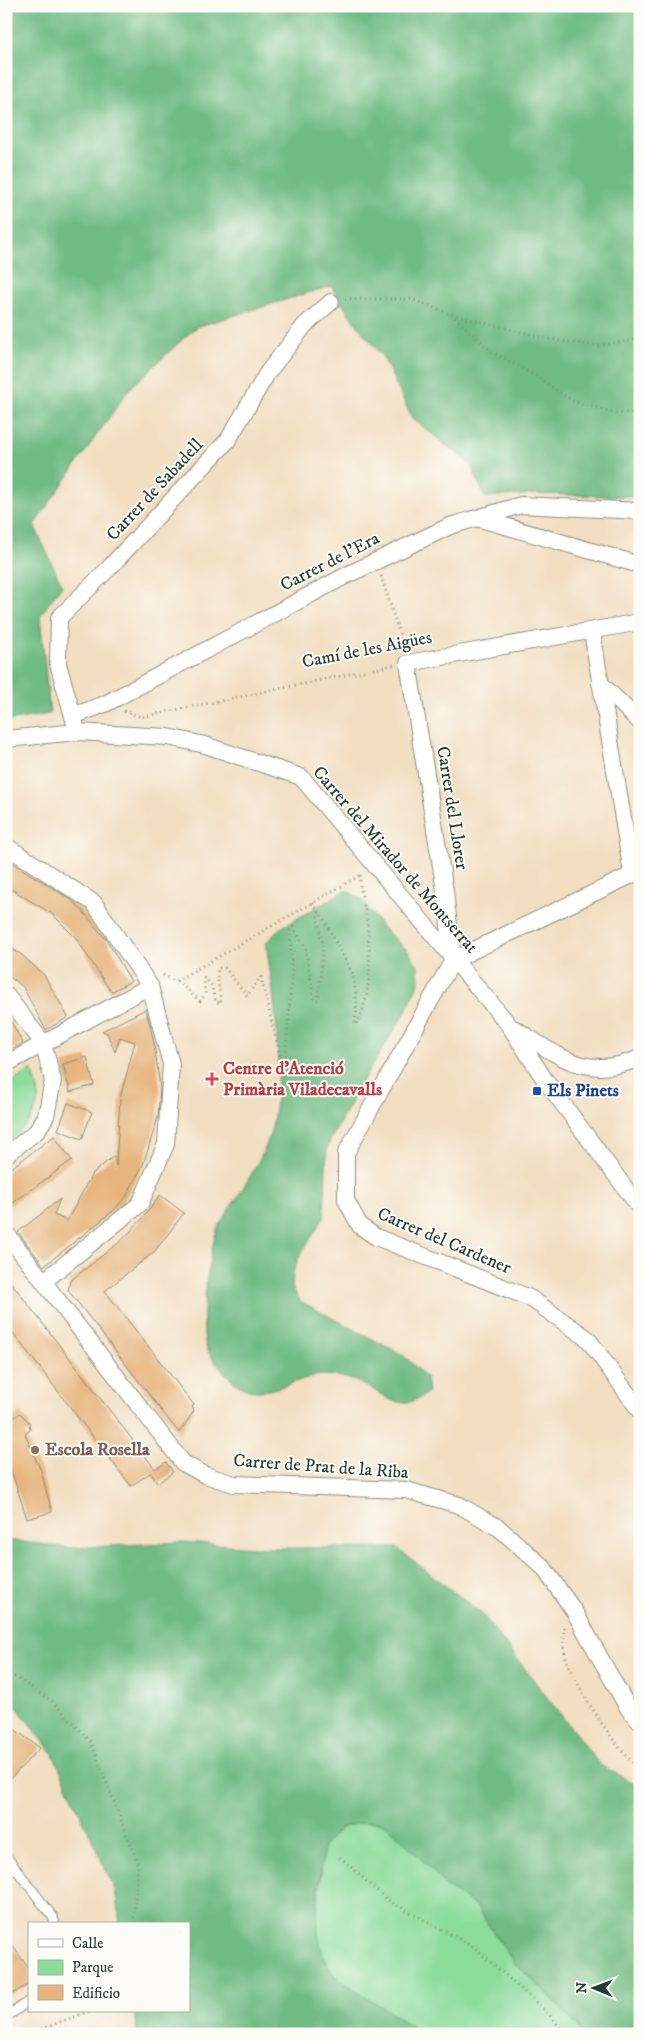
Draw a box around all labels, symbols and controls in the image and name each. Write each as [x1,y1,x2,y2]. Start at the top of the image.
street label: Carrer de Sabadell [102,434,208,546]
street label: Carrer de l'Era [277,527,384,596]
street label: Camí de les Aigües [300,627,434,673]
street label: Carrer del Llorer [431,745,473,872]
street label: Carrer del Mirador de Montserrat [308,762,482,958]
place label: Centre d'Atenció Primària Viladecavalls [223,1058,382,1101]
marker: Centre d'Atenció Primària Viladecavalls [205,1072,219,1086]
place label: Els Pinets [547,1080,619,1102]
marker: Els Pinets [531,1085,543,1097]
street label: Carrer del Cardener [374,1203,514,1279]
place label: Escola Rosella [45,1439,150,1461]
marker: Escola Rosella [29,1444,41,1456]
street label: Carrer de Prat de la Riba [233,1450,410,1484]
legend [28,1922,190,2012]
text: Calle [72,1934,104,1953]
text: Parque [72,1958,113,1977]
north arrow [568,1962,618,2012]
text: N [573,1981,591,1994]
text: Edificio [72,1984,120,2003]

